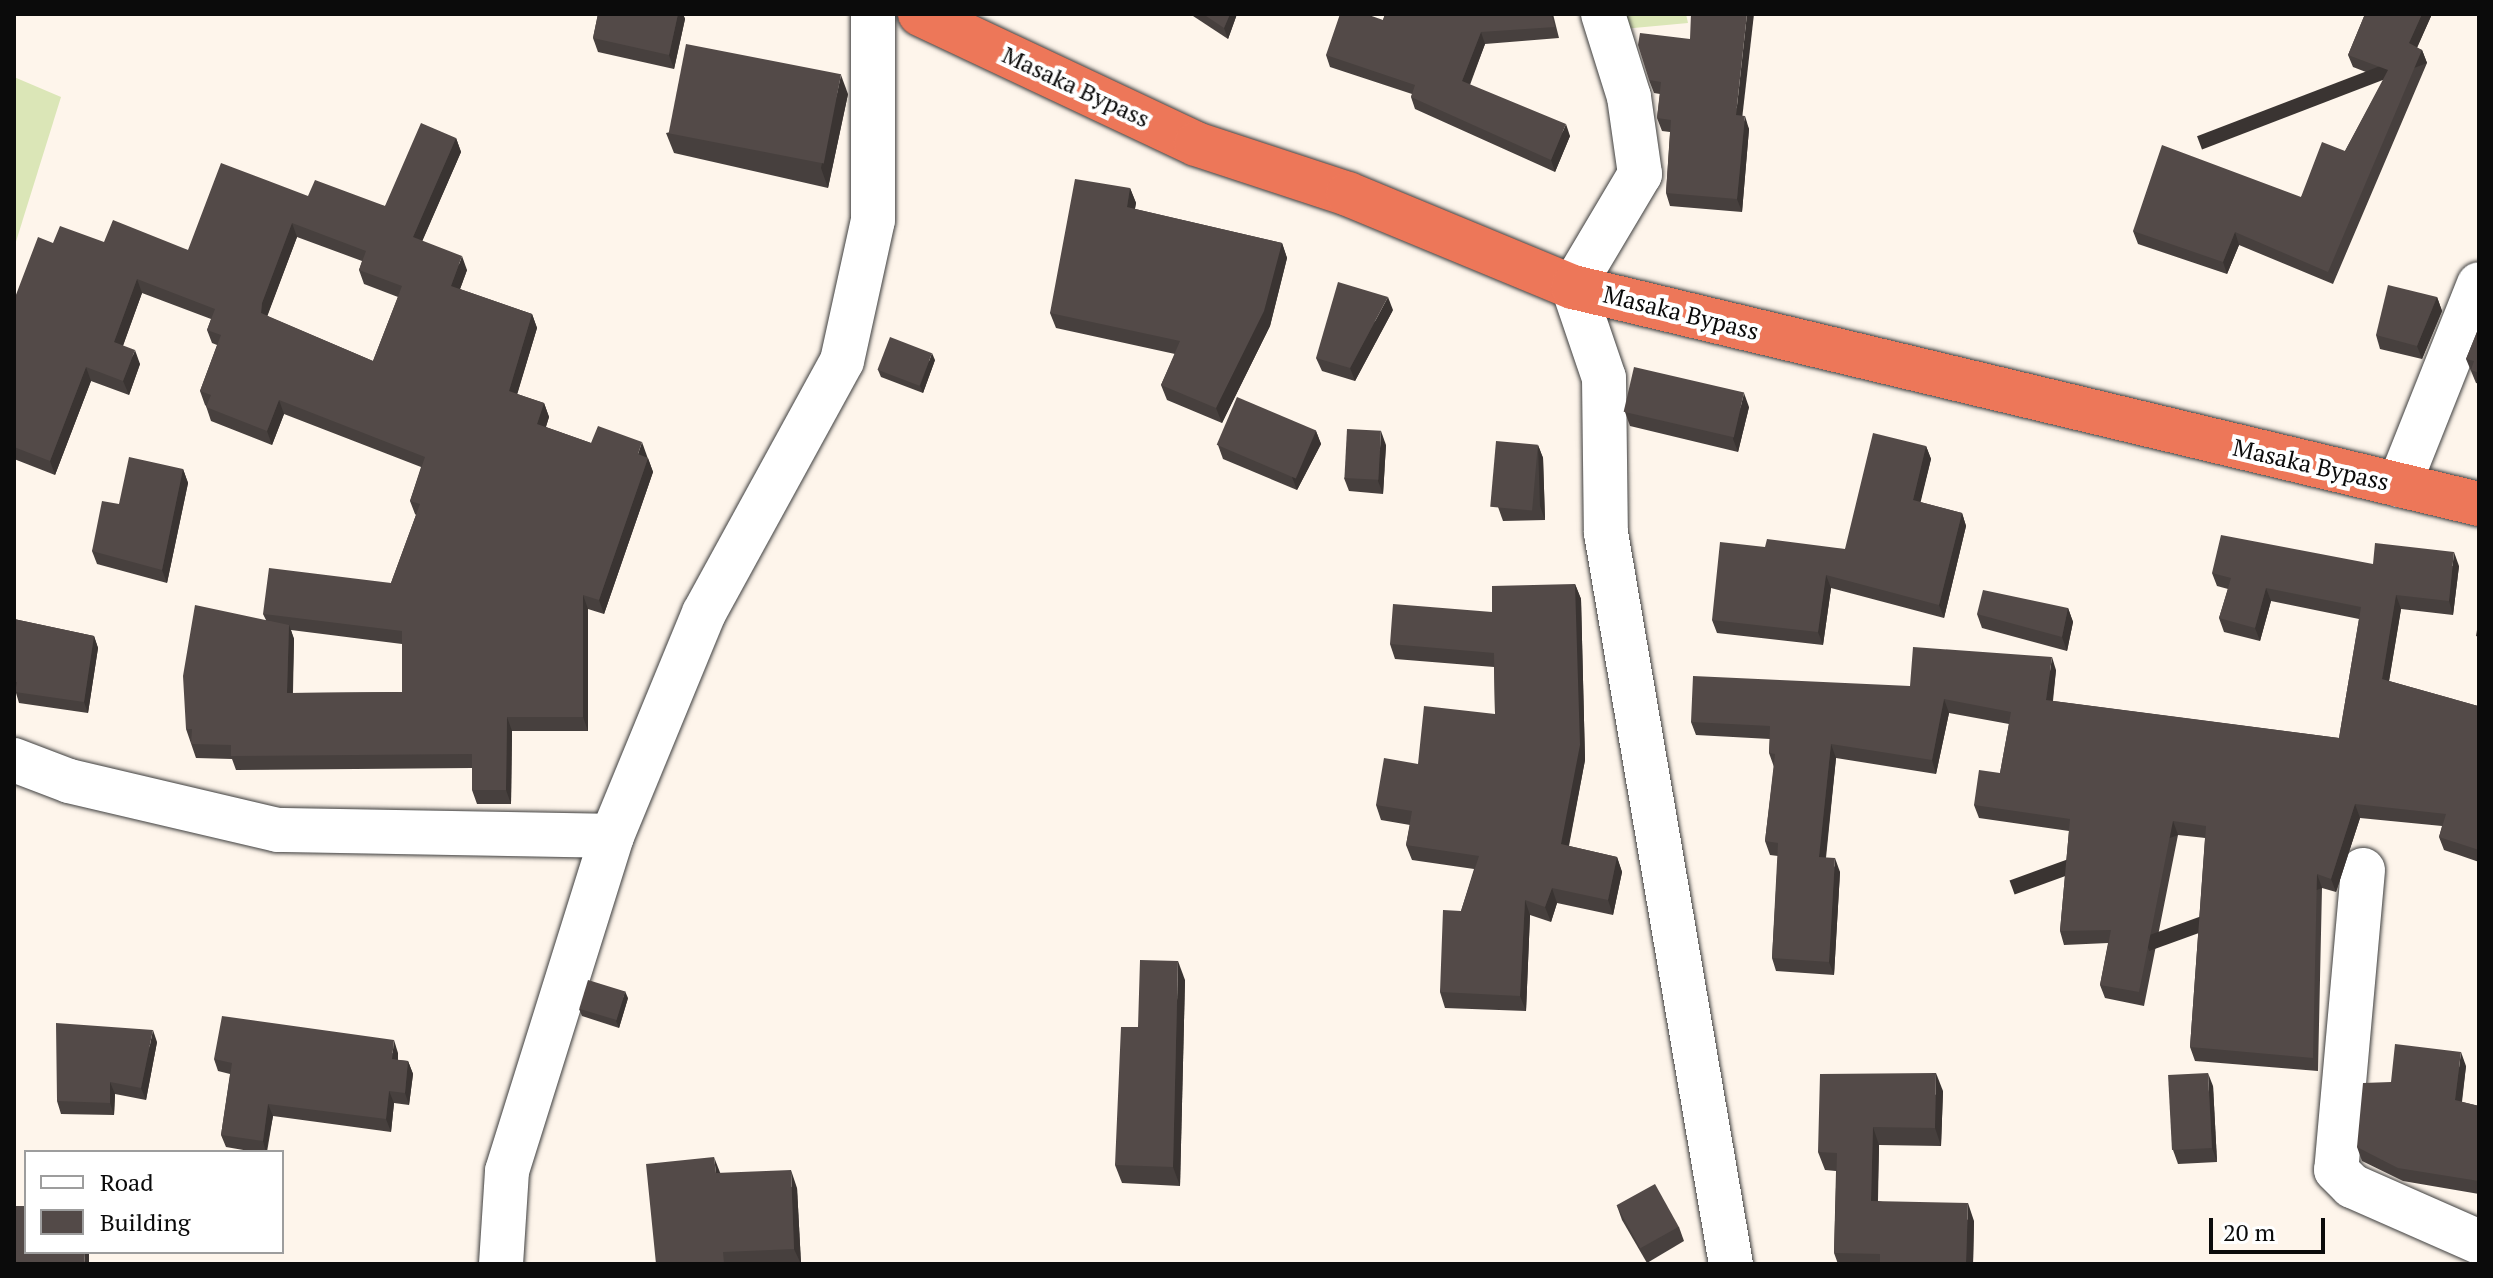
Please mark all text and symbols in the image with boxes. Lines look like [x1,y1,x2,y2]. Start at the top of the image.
street label: Masaka Bypass [998,40,1154,134]
street label: Masaka Bypass [1600,280,1762,346]
street label: Masaka Bypass [2230,433,2392,497]
legend [24,1150,284,1254]
text: Road [100,1166,154,1198]
scale bar [2213,1202,2329,1252]
text: Building [100,1206,190,1238]
text: 20 m [2223,1216,2275,1248]

